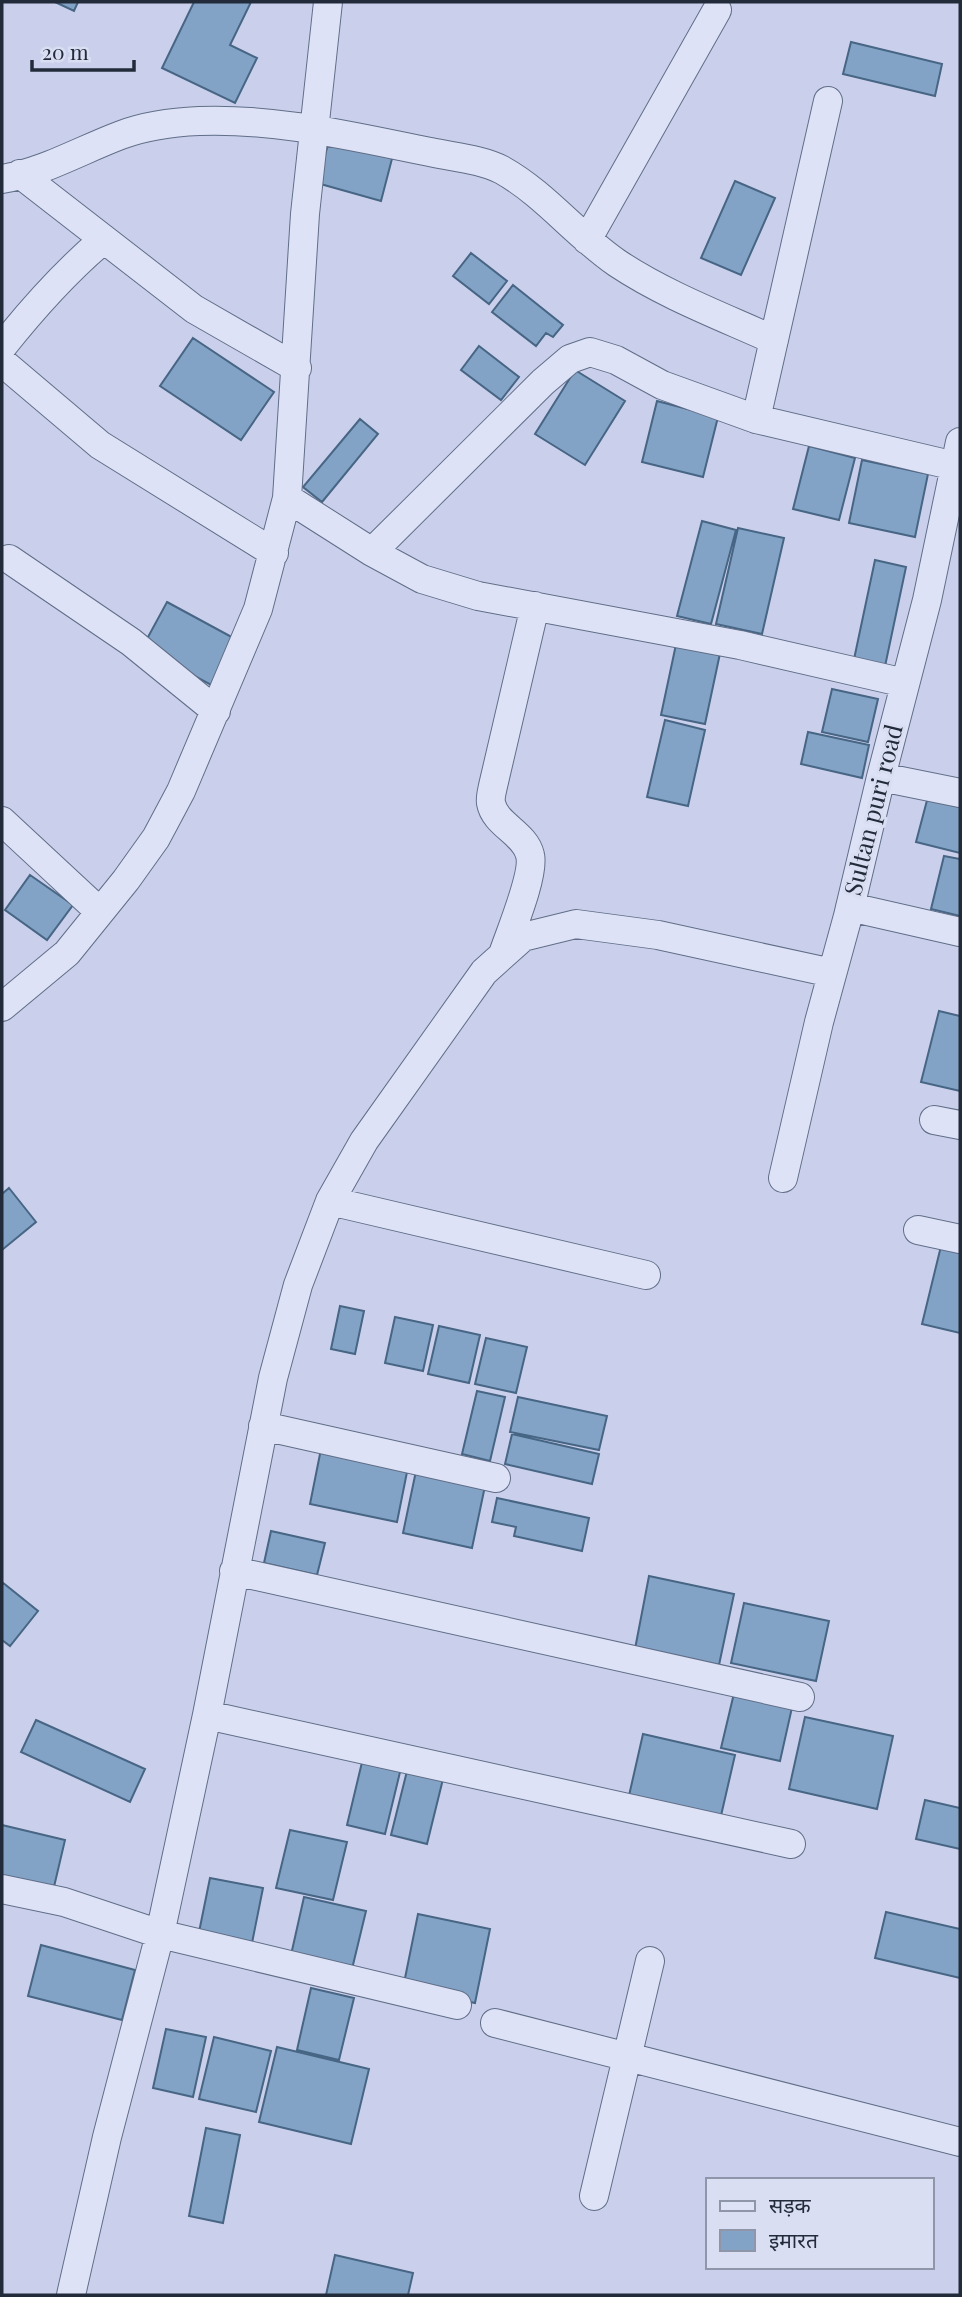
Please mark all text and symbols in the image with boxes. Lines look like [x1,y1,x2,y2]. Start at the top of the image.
scale bar [32,28,133,72]
text: 20 m [42,37,89,65]
street label: Sultan puri road [835,721,909,898]
legend [706,2178,934,2269]
text: सड़क [769,2190,811,2218]
text: इमारत [769,2225,819,2253]

